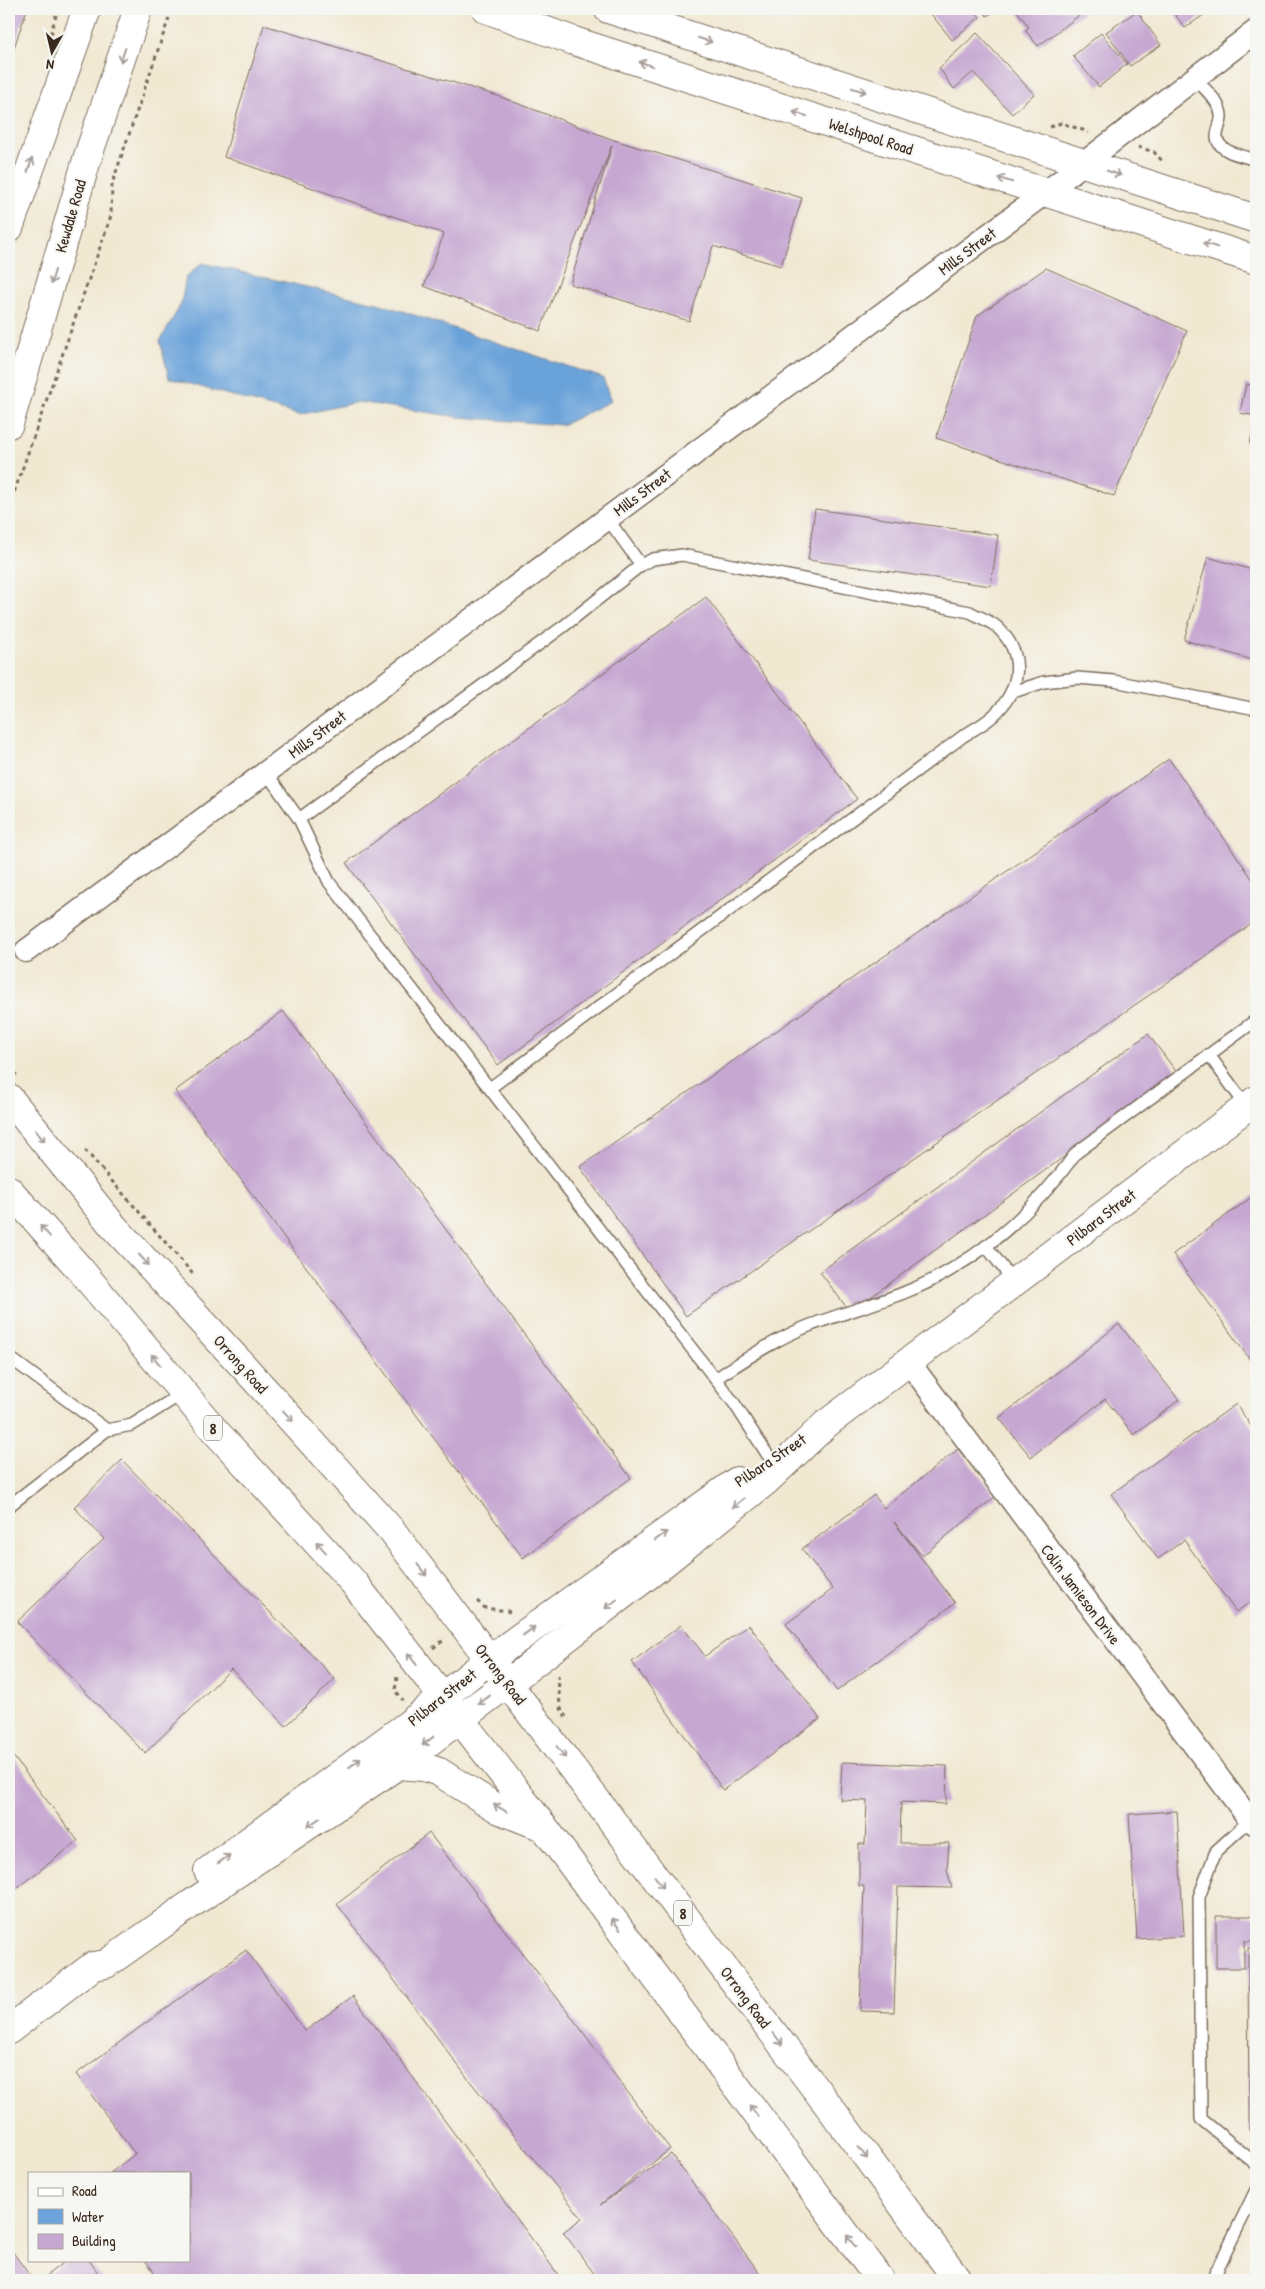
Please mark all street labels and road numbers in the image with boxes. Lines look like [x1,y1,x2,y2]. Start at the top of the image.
street label: Welshpool Road [826,112,916,160]
street label: Kewdale Road [49,177,91,255]
street label: Mills Street [934,222,1001,280]
street label: Mills Street [609,463,676,521]
street label: Mills Street [284,705,351,763]
street label: Pilbara Street [1062,1183,1141,1250]
street label: Orrong Road [209,1330,273,1398]
road number: 8 [204,1416,222,1440]
street label: Pilbara Street [730,1428,810,1492]
street label: Colin Jamieson Drive [1036,1539,1126,1649]
street label: Orrong Road [470,1639,532,1709]
street label: Pilbara Street [403,1663,481,1731]
road number: 8 [674,1900,692,1926]
street label: Orrong Road [716,1962,776,2032]

